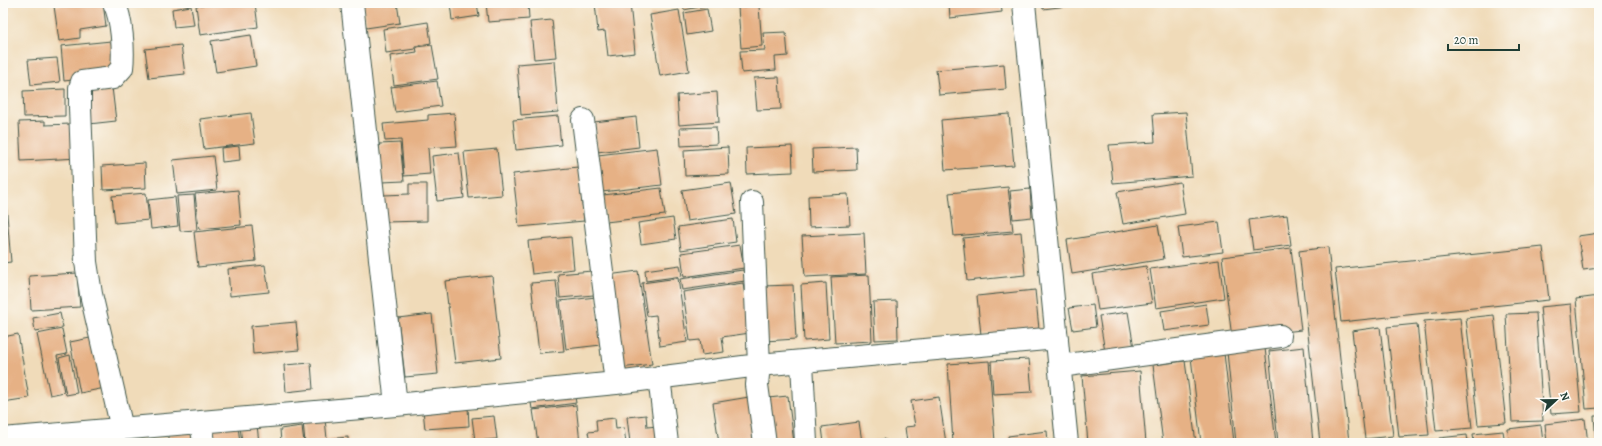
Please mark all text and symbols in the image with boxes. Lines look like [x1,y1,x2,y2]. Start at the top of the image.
scale bar [1448,26,1519,52]
text: 20 m [1454,32,1478,48]
north arrow [1536,380,1576,420]
text: N [1556,390,1573,403]

